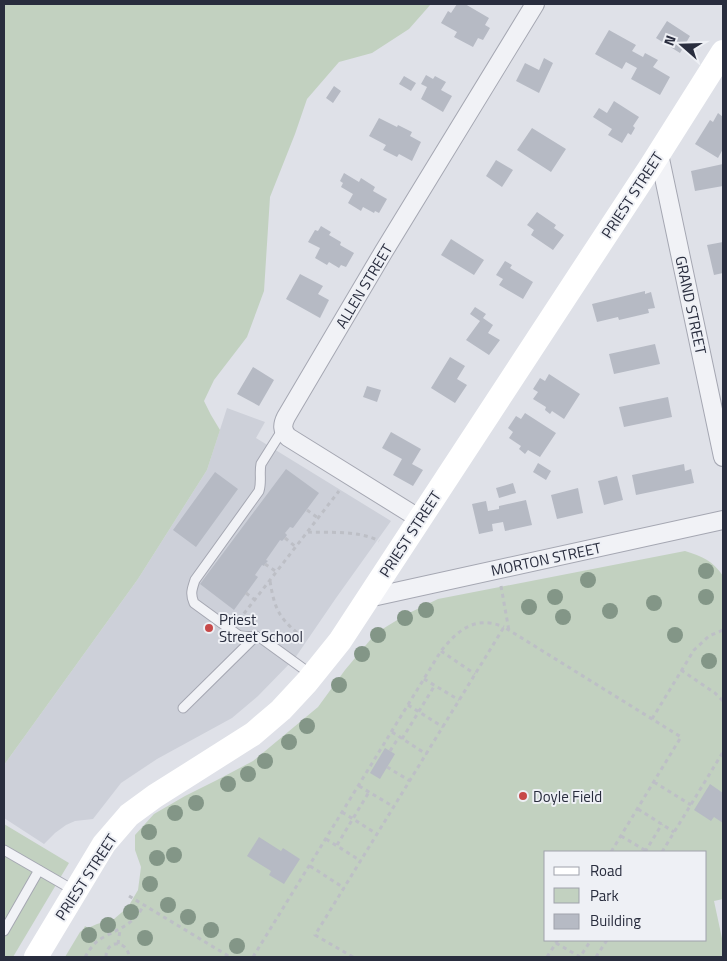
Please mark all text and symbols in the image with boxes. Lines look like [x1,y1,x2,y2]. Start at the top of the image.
north arrow [657,20,707,70]
text: N [658,32,681,49]
street label: PRIEST STREET [595,147,669,243]
street label: ALLEN STREET [330,239,398,333]
street label: GRAND STREET [669,254,713,356]
street label: PRIEST STREET [373,486,447,582]
street label: MORTON STREET [489,536,603,582]
place label: Priest Street School [219,608,303,648]
marker: Priest Street School [203,622,215,634]
place label: Doyle Field [533,785,602,808]
marker: Doyle Field [517,790,529,802]
street label: PRIEST STREET [49,829,123,925]
legend [544,851,707,941]
text: Road [590,859,622,882]
text: Park [590,884,619,907]
text: Building [590,909,641,932]

